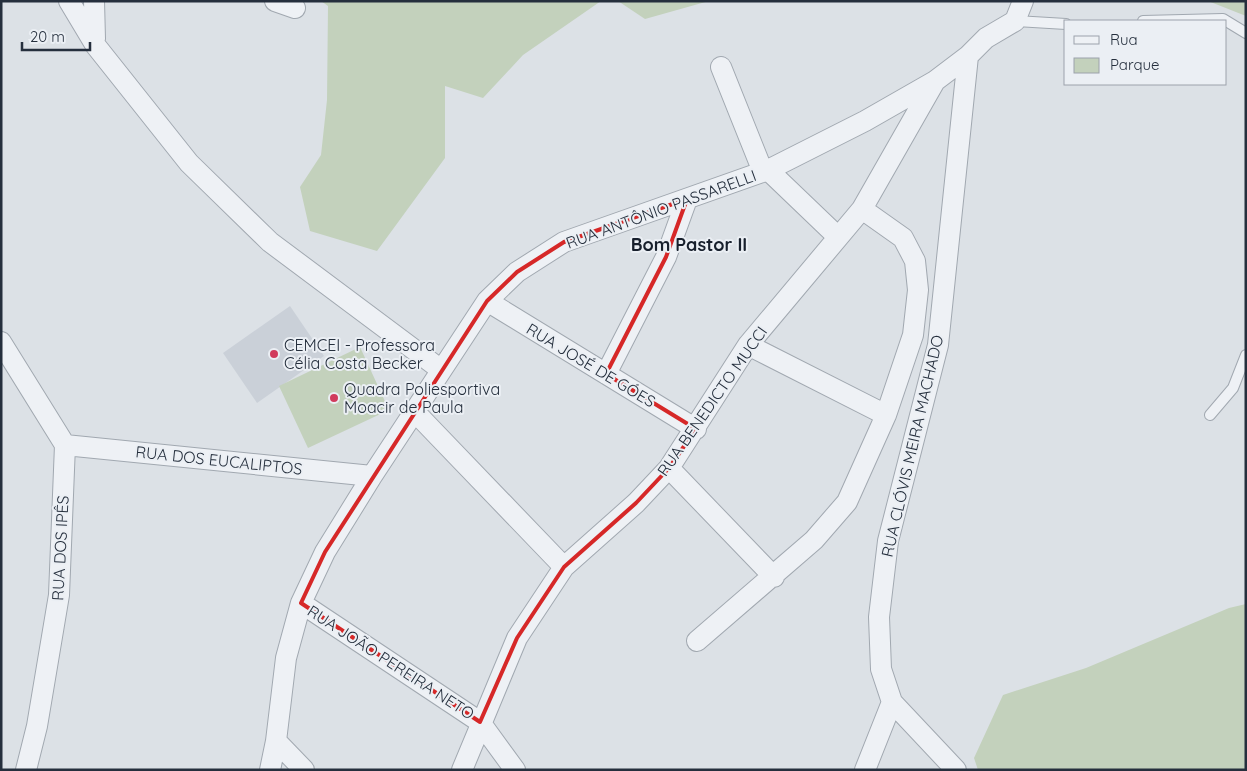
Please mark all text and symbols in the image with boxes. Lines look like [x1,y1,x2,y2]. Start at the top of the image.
scale bar [22,20,90,52]
legend [1064,20,1227,85]
text: 20 m [30,27,65,46]
text: Rua [1110,30,1138,49]
text: Parque [1110,55,1160,74]
street label: RUA ANTÔNIO PASSARELLI [563,165,759,253]
district label: Bom Pastor II [631,233,747,256]
street label: RUA JOSÉ DE GÓES [523,319,659,411]
street label: RUA BENEDICTO MUCCI [653,322,771,480]
street label: RUA CLÓVIS MEIRA MACHADO [877,333,947,559]
place label: CEMCEI - Professora Célia Costa Becker [284,335,435,373]
marker: CEMCEI - Professora Célia Costa Becker [268,348,280,360]
place label: Quadra Poliesportiva Moacir de Paula [344,379,500,417]
marker: Quadra Poliesportiva Moacir de Paula [328,392,340,404]
street label: RUA DOS EUCALIPTOS [135,441,303,479]
street label: RUA DOS IPÊS [47,495,73,601]
street label: RUA JOÃO PEREIRA NETO [304,600,478,724]

